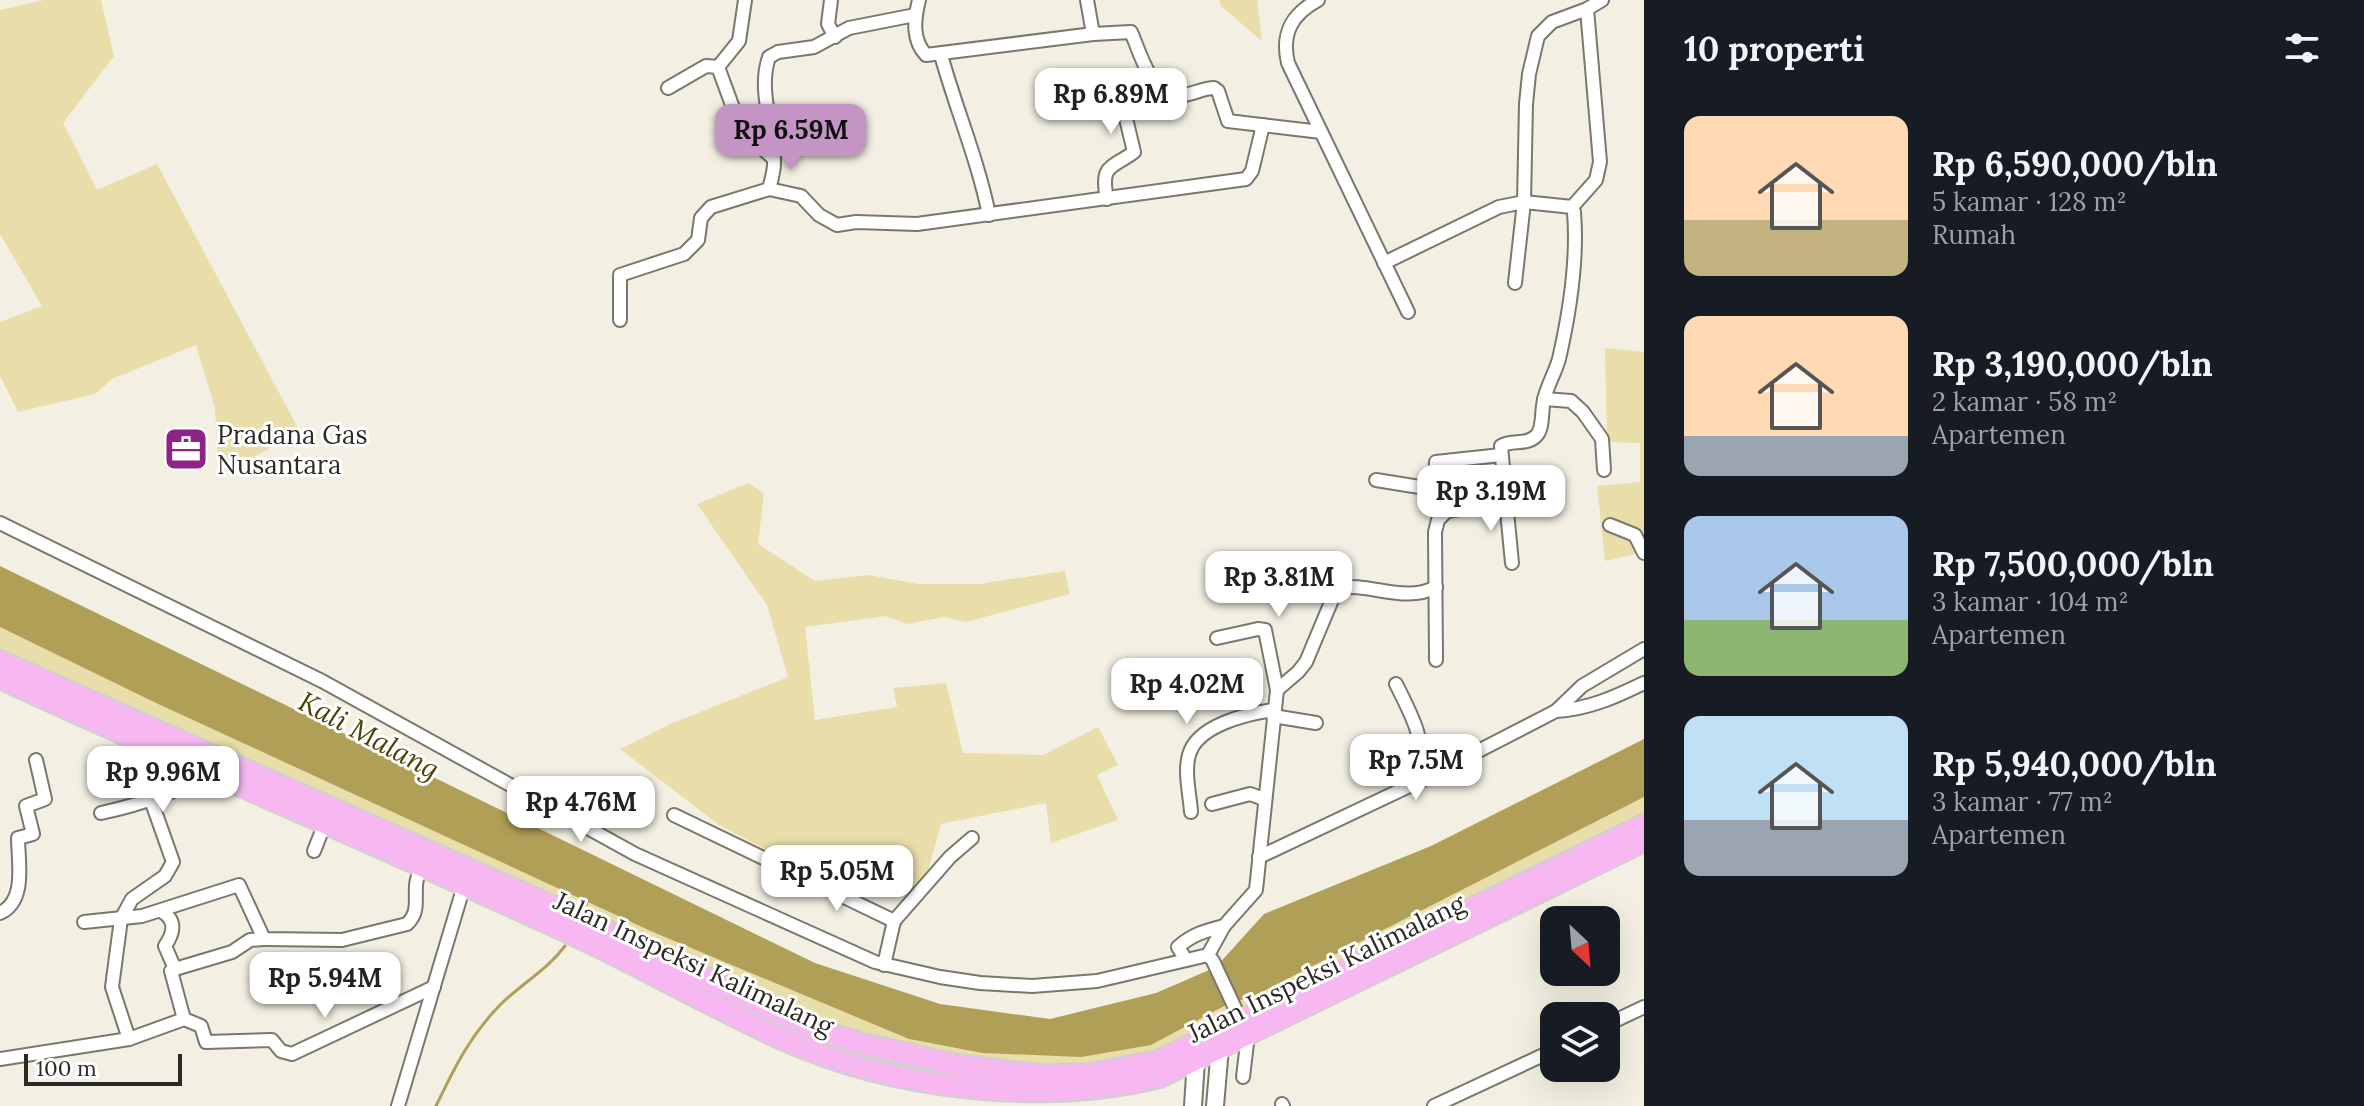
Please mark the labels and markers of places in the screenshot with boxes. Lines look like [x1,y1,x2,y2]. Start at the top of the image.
pin: Rp 6.89M [1028,68,1194,136]
pin: Rp 6.59M [708,104,874,172]
place label: Pradana Gas Nusantara [217,418,368,481]
office icon: Pradana Gas Nusantara [162,425,210,473]
pin: Rp 3.19M [1408,465,1574,533]
pin: Rp 3.81M [1196,551,1362,619]
pin: Rp 4.02M [1104,658,1270,726]
pin: Rp 7.5M [1342,734,1490,802]
pin: Rp 9.96M [80,746,246,814]
pin: Rp 4.76M [498,776,664,844]
pin: Rp 5.05M [754,845,920,913]
pin: Rp 5.94M [242,952,408,1020]

